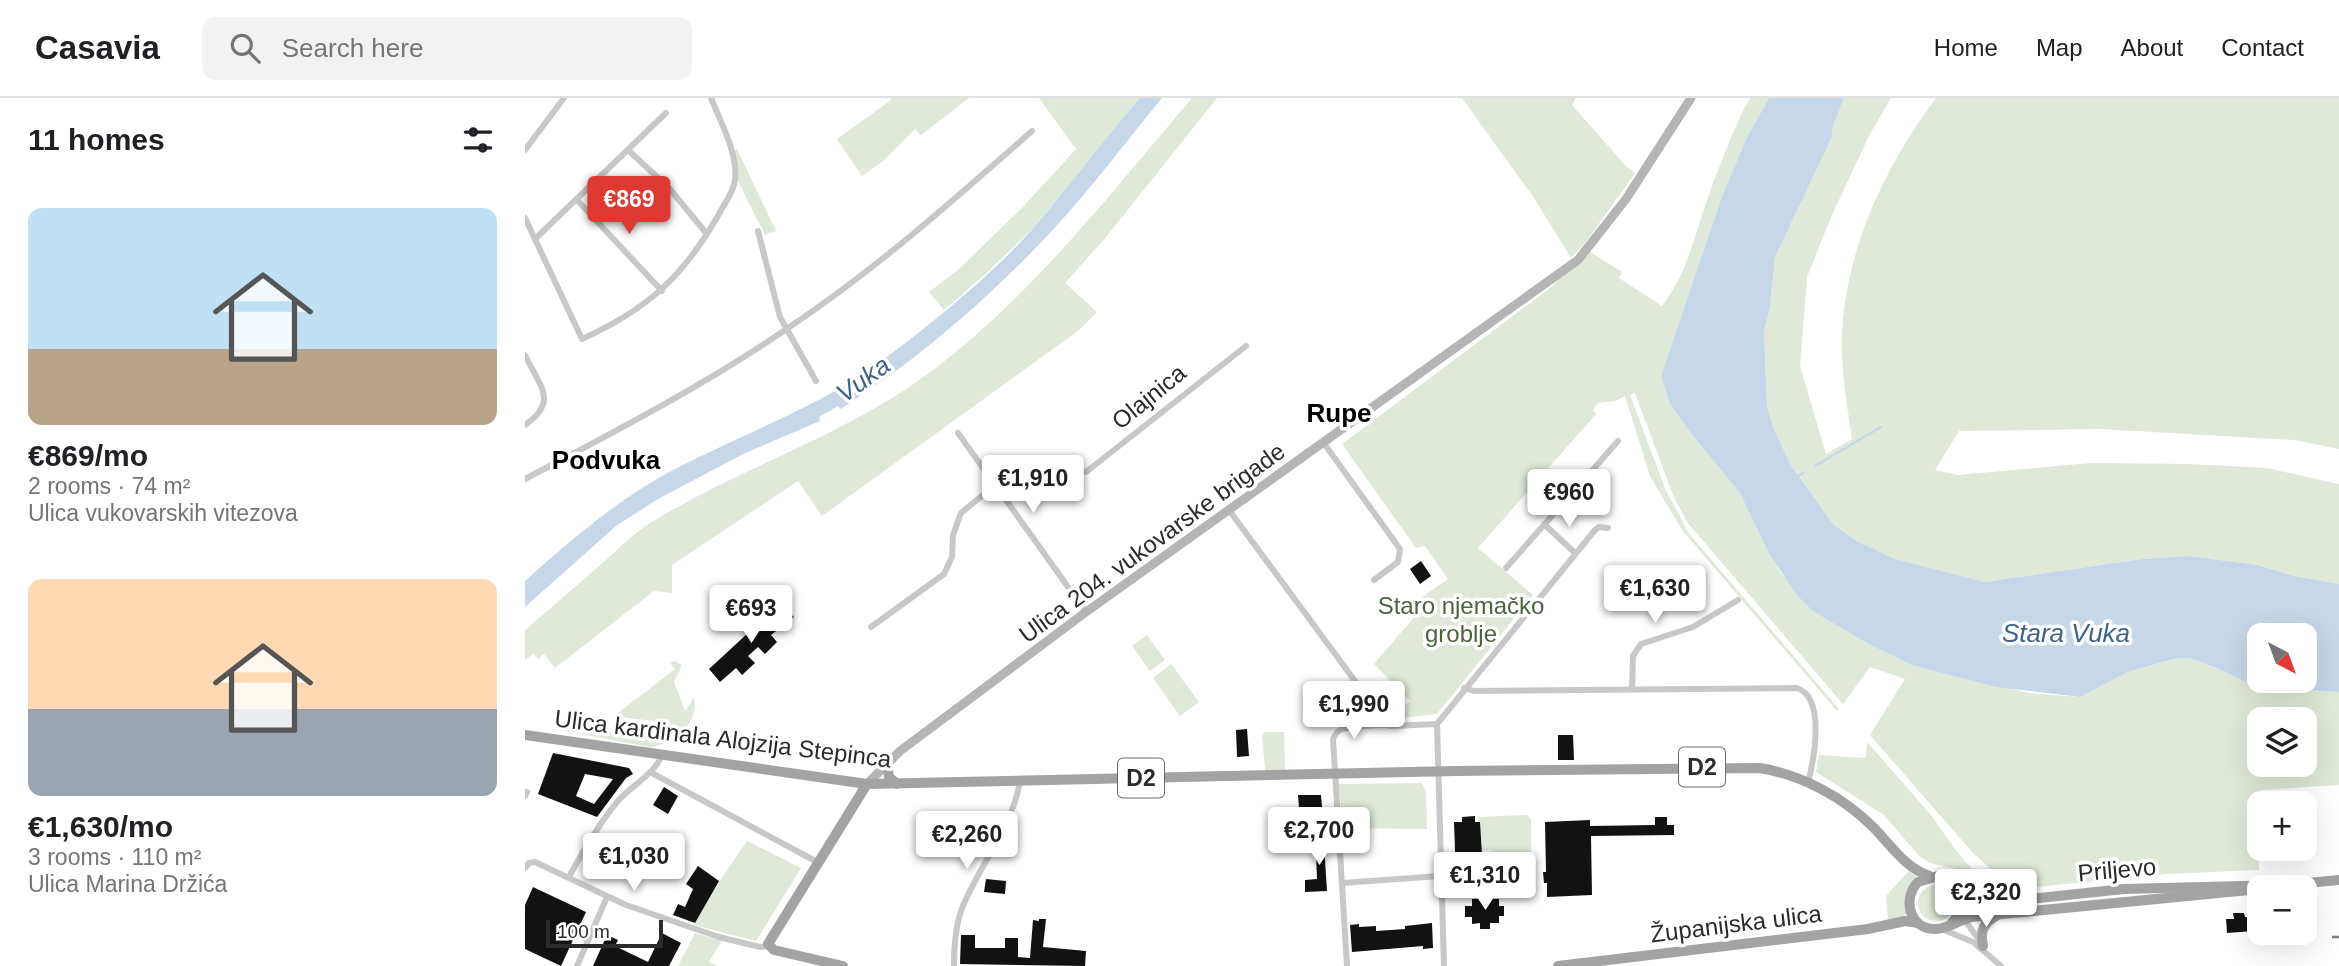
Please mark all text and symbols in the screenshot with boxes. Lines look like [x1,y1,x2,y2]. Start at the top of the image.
search box [202,17,692,80]
text: Casavia [35,29,160,66]
icon: search [226,29,264,67]
text: Search here [282,33,423,63]
text: Home [1934,34,1998,61]
text: Map [2036,34,2083,61]
text: About [2121,34,2183,61]
text: Contact [2221,34,2304,61]
icon: filters [459,121,497,159]
text: 11 homes [28,123,165,156]
pin: €869 [588,176,670,236]
text: €869 [603,186,655,212]
icon: home [200,254,326,380]
water label: Vuka [830,350,896,408]
street label: Olajnica [1106,358,1191,434]
district label: Rupe [1307,398,1372,428]
street label: Ulica 204. vukovarske brigade [1014,437,1290,648]
text: €869/mo [28,439,148,472]
district label: Podvuka [552,445,661,475]
pin: €1,910 [976,456,1090,515]
text: €1,910 [998,465,1068,491]
pin: €960 [1528,470,1610,529]
text: 2 rooms · 74 m² [28,473,190,499]
text: €960 [1543,479,1595,505]
text: Ulica vukovarskih vitezova [28,500,298,526]
pin: €1,630 [1598,566,1712,625]
text: €1,630 [1620,575,1690,601]
pin: €693 [710,586,792,645]
park label: Staro njemačko groblje [1378,592,1544,647]
text: €693 [725,595,777,621]
water label: Stara Vuka [2002,618,2130,648]
north arrow [2247,623,2317,693]
map controls [2247,623,2317,945]
icon: home [200,625,326,751]
pin: €1,990 [1297,682,1411,741]
text: €1,990 [1319,691,1389,717]
street label: Ulica kardinala Alojzija Stepinca [553,704,894,773]
button: layers [2247,707,2317,777]
road number: D2 [1679,748,1725,786]
road number: D2 [1118,758,1164,798]
button: + [2247,791,2317,861]
pin: €2,700 [1262,808,1376,867]
text: €1,630/mo [28,810,173,843]
pin: €2,260 [910,812,1024,871]
text: €2,700 [1284,817,1354,843]
text: €2,260 [932,821,1002,847]
pin: €1,030 [577,834,691,893]
text: €1,030 [599,843,669,869]
text: 3 rooms · 110 m² [28,844,201,870]
pin: €1,310 [1428,852,1542,912]
street label: Priljevo [2077,853,2157,886]
text: €1,310 [1450,862,1520,888]
pin: €2,320 [1929,870,2043,929]
text: Ulica Marina Držića [28,871,227,897]
button: − [2247,875,2317,945]
text: €2,320 [1951,879,2021,905]
street label: Županijska ulica [1649,900,1824,947]
scale bar [546,917,663,949]
text: 100 m [557,921,610,942]

